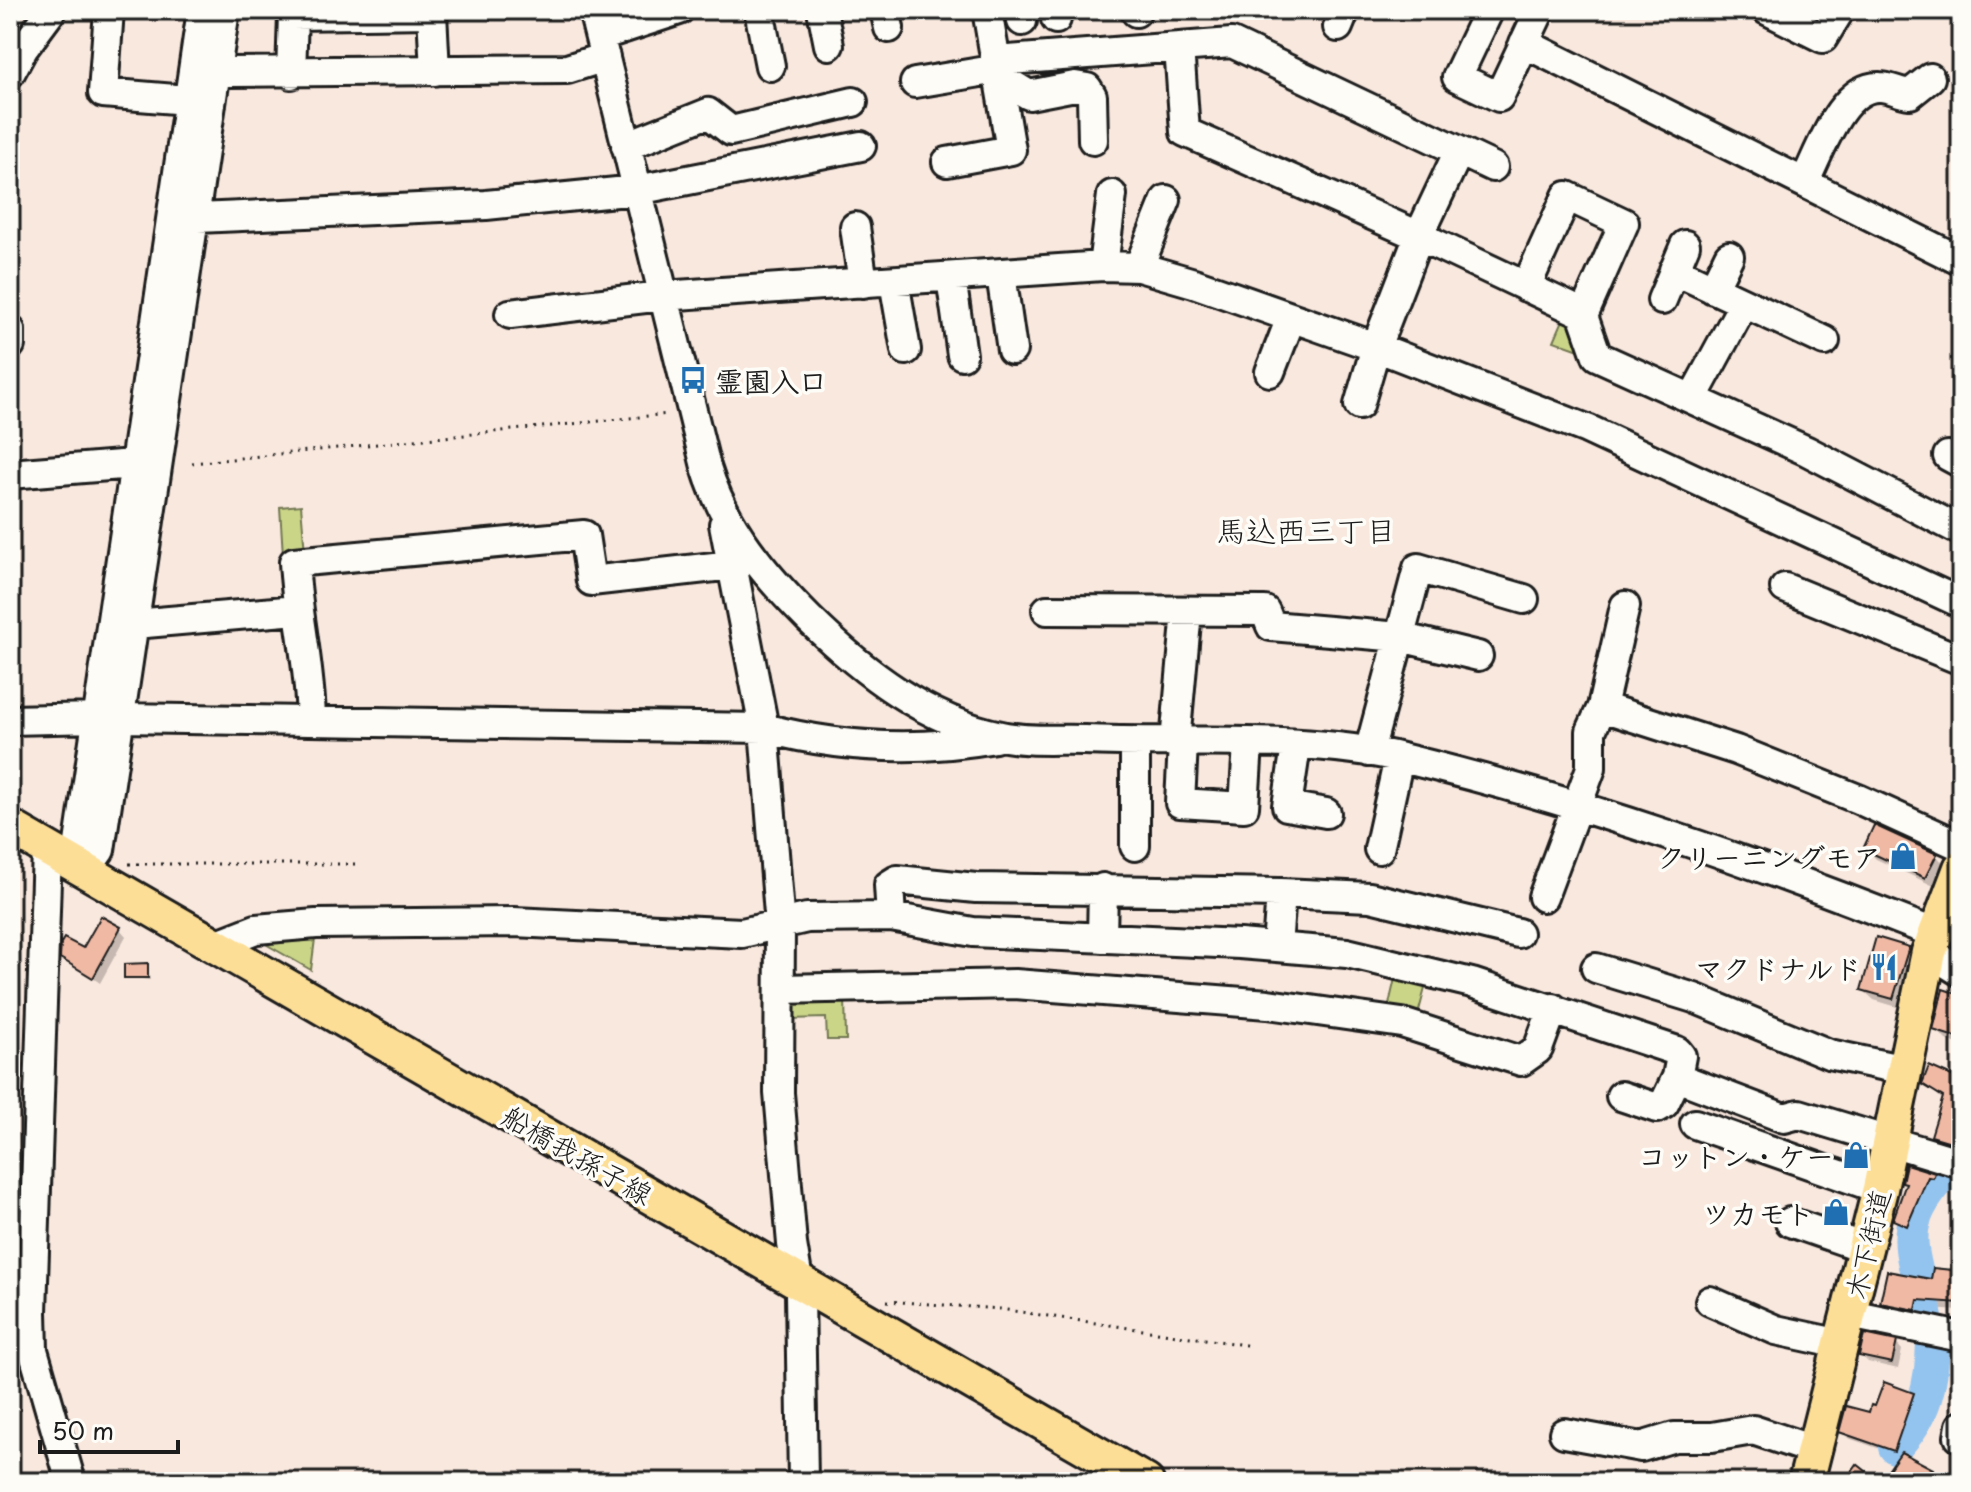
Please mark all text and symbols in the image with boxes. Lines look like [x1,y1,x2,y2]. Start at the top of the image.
place label: 霊園入口 [715,359,827,402]
bus stop icon: 霊園入口 [678,365,708,395]
district label: 馬込西三丁目 [1216,507,1396,552]
place label: クリーニングモア [1657,835,1881,878]
shop icon: クリーニングモア [1888,841,1918,871]
place label: マクドナルド [1695,946,1862,989]
restaurant icon: マクドナルド [1869,952,1899,982]
street label: 船橋我孫子線 [494,1093,662,1215]
place label: コットン・ケー [1638,1134,1834,1177]
shop icon: コットン・ケー [1841,1140,1871,1170]
street label: 木下街道 [1833,1185,1901,1303]
place label: ツカモト [1702,1191,1814,1234]
shop icon: ツカモト [1821,1197,1851,1227]
scale bar [40,1404,178,1454]
text: 50 m [52,1412,114,1448]

